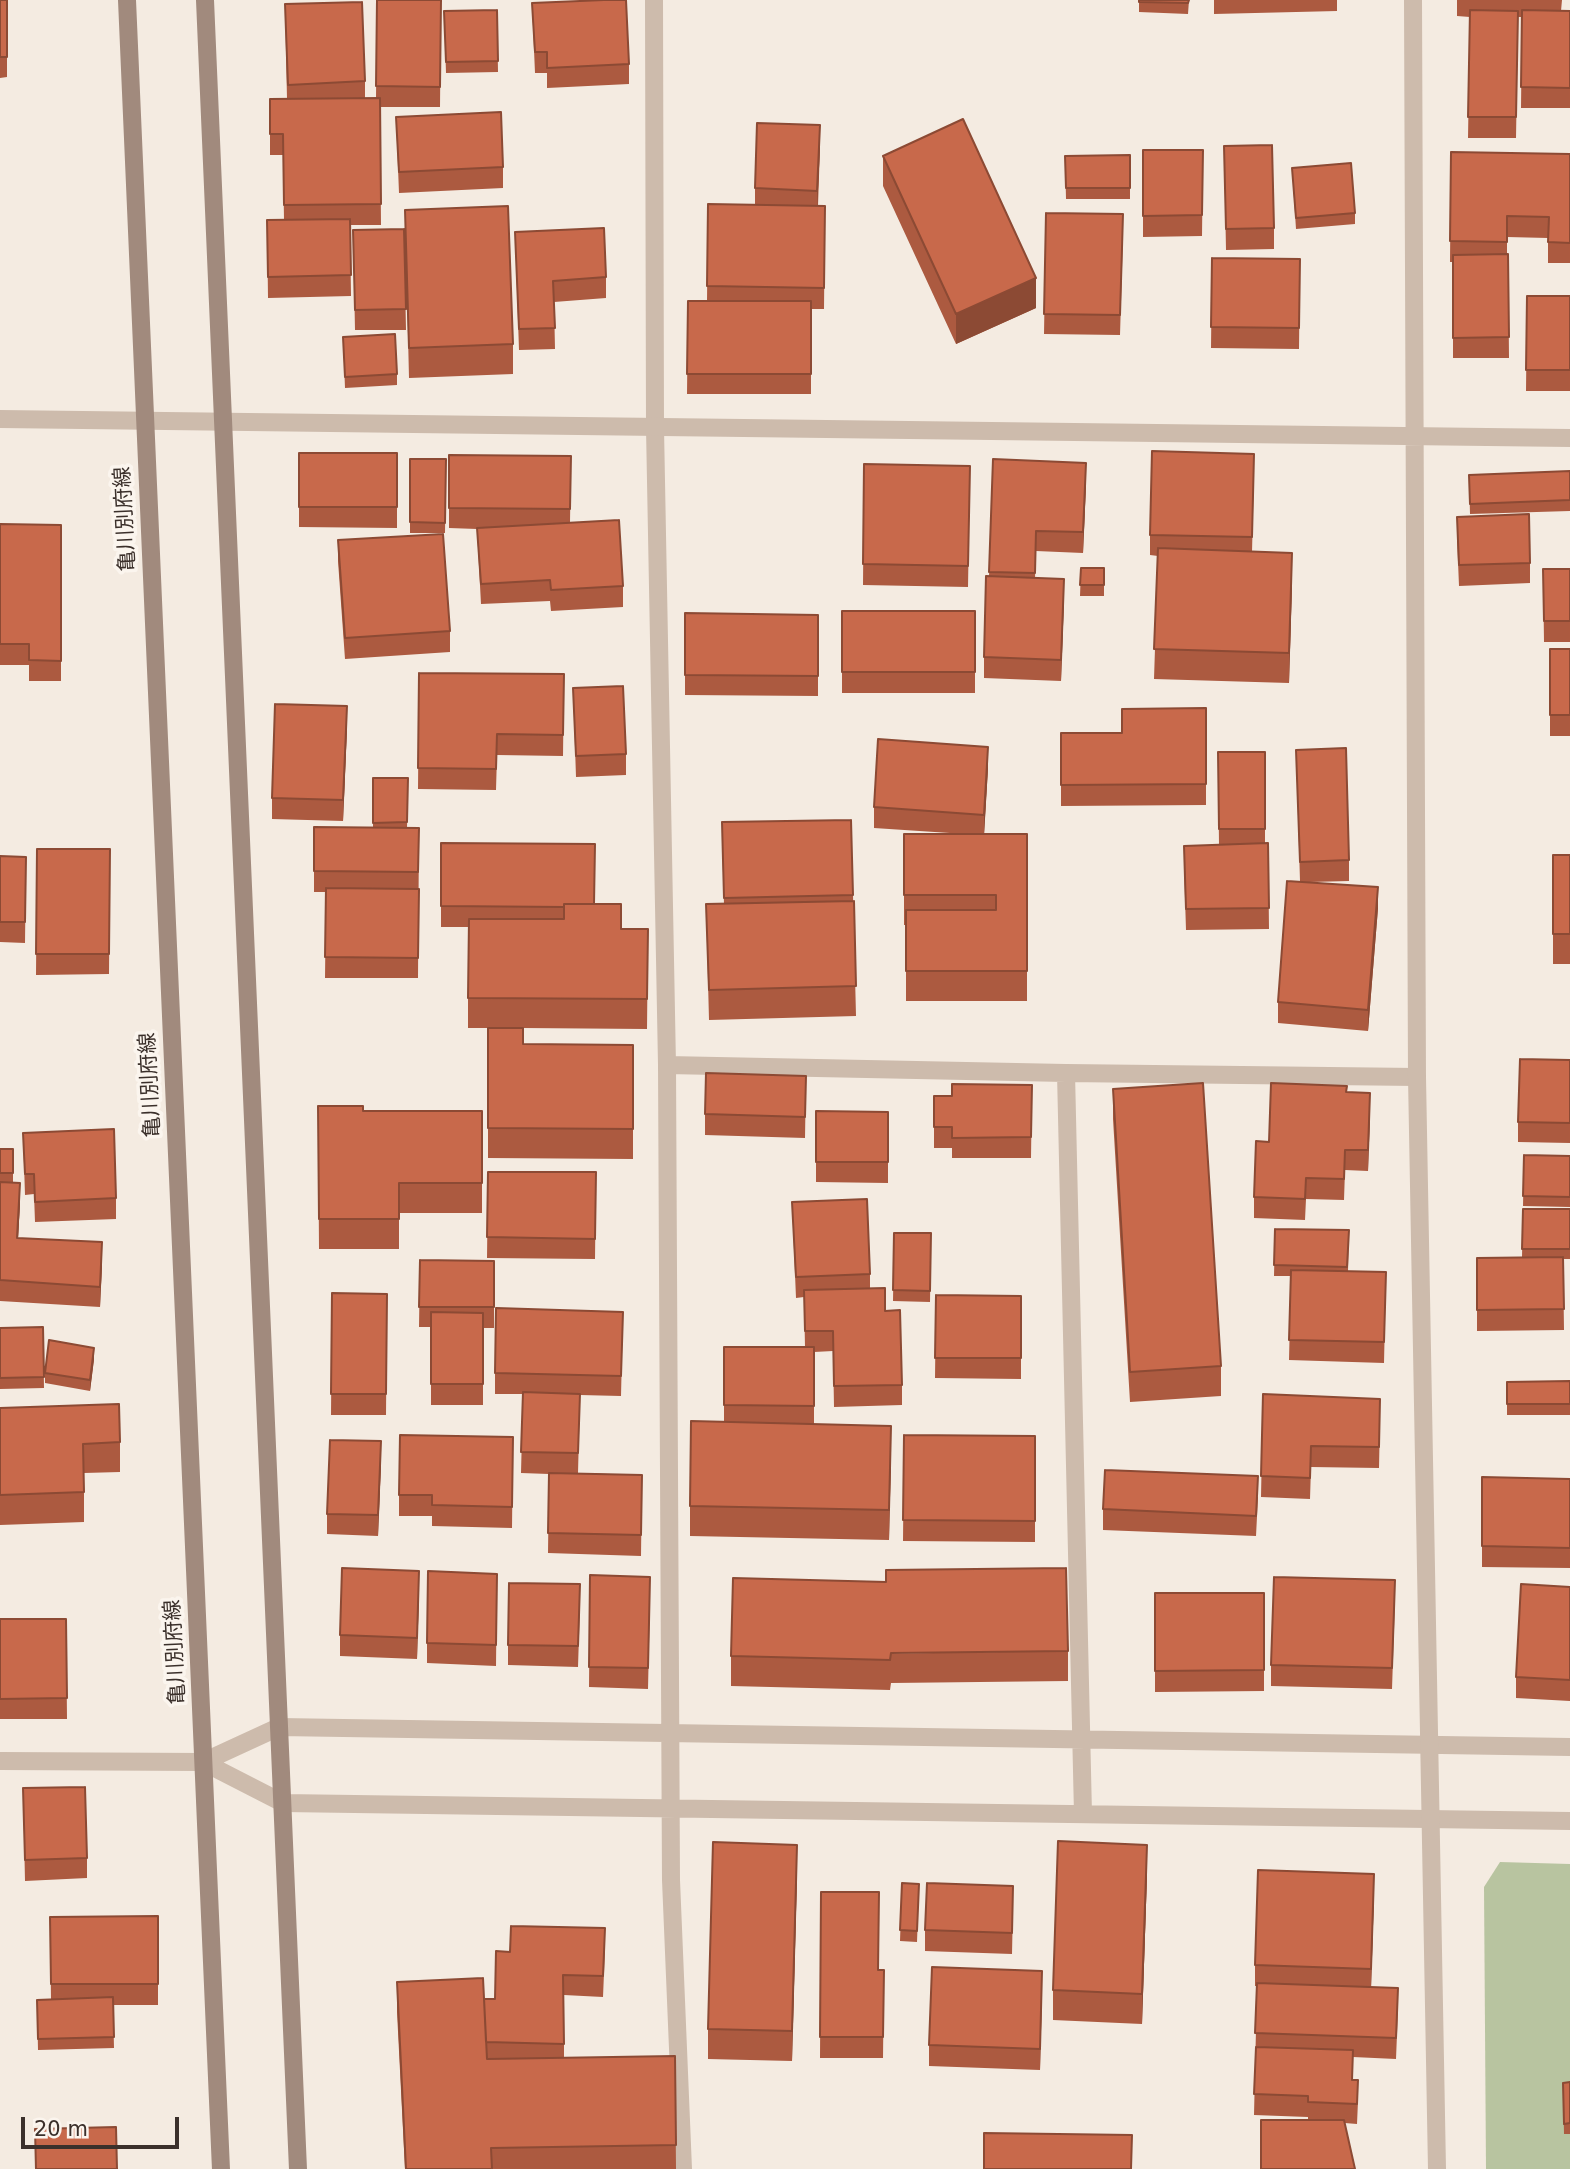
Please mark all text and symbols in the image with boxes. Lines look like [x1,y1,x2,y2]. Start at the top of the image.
street label: 亀川別府線 [111,466,141,572]
street label: 亀川別府線 [136,1032,166,1138]
street label: 亀川別府線 [161,1599,191,1705]
scale bar [24,2102,182,2146]
text: 20 m [34,2117,88,2141]

